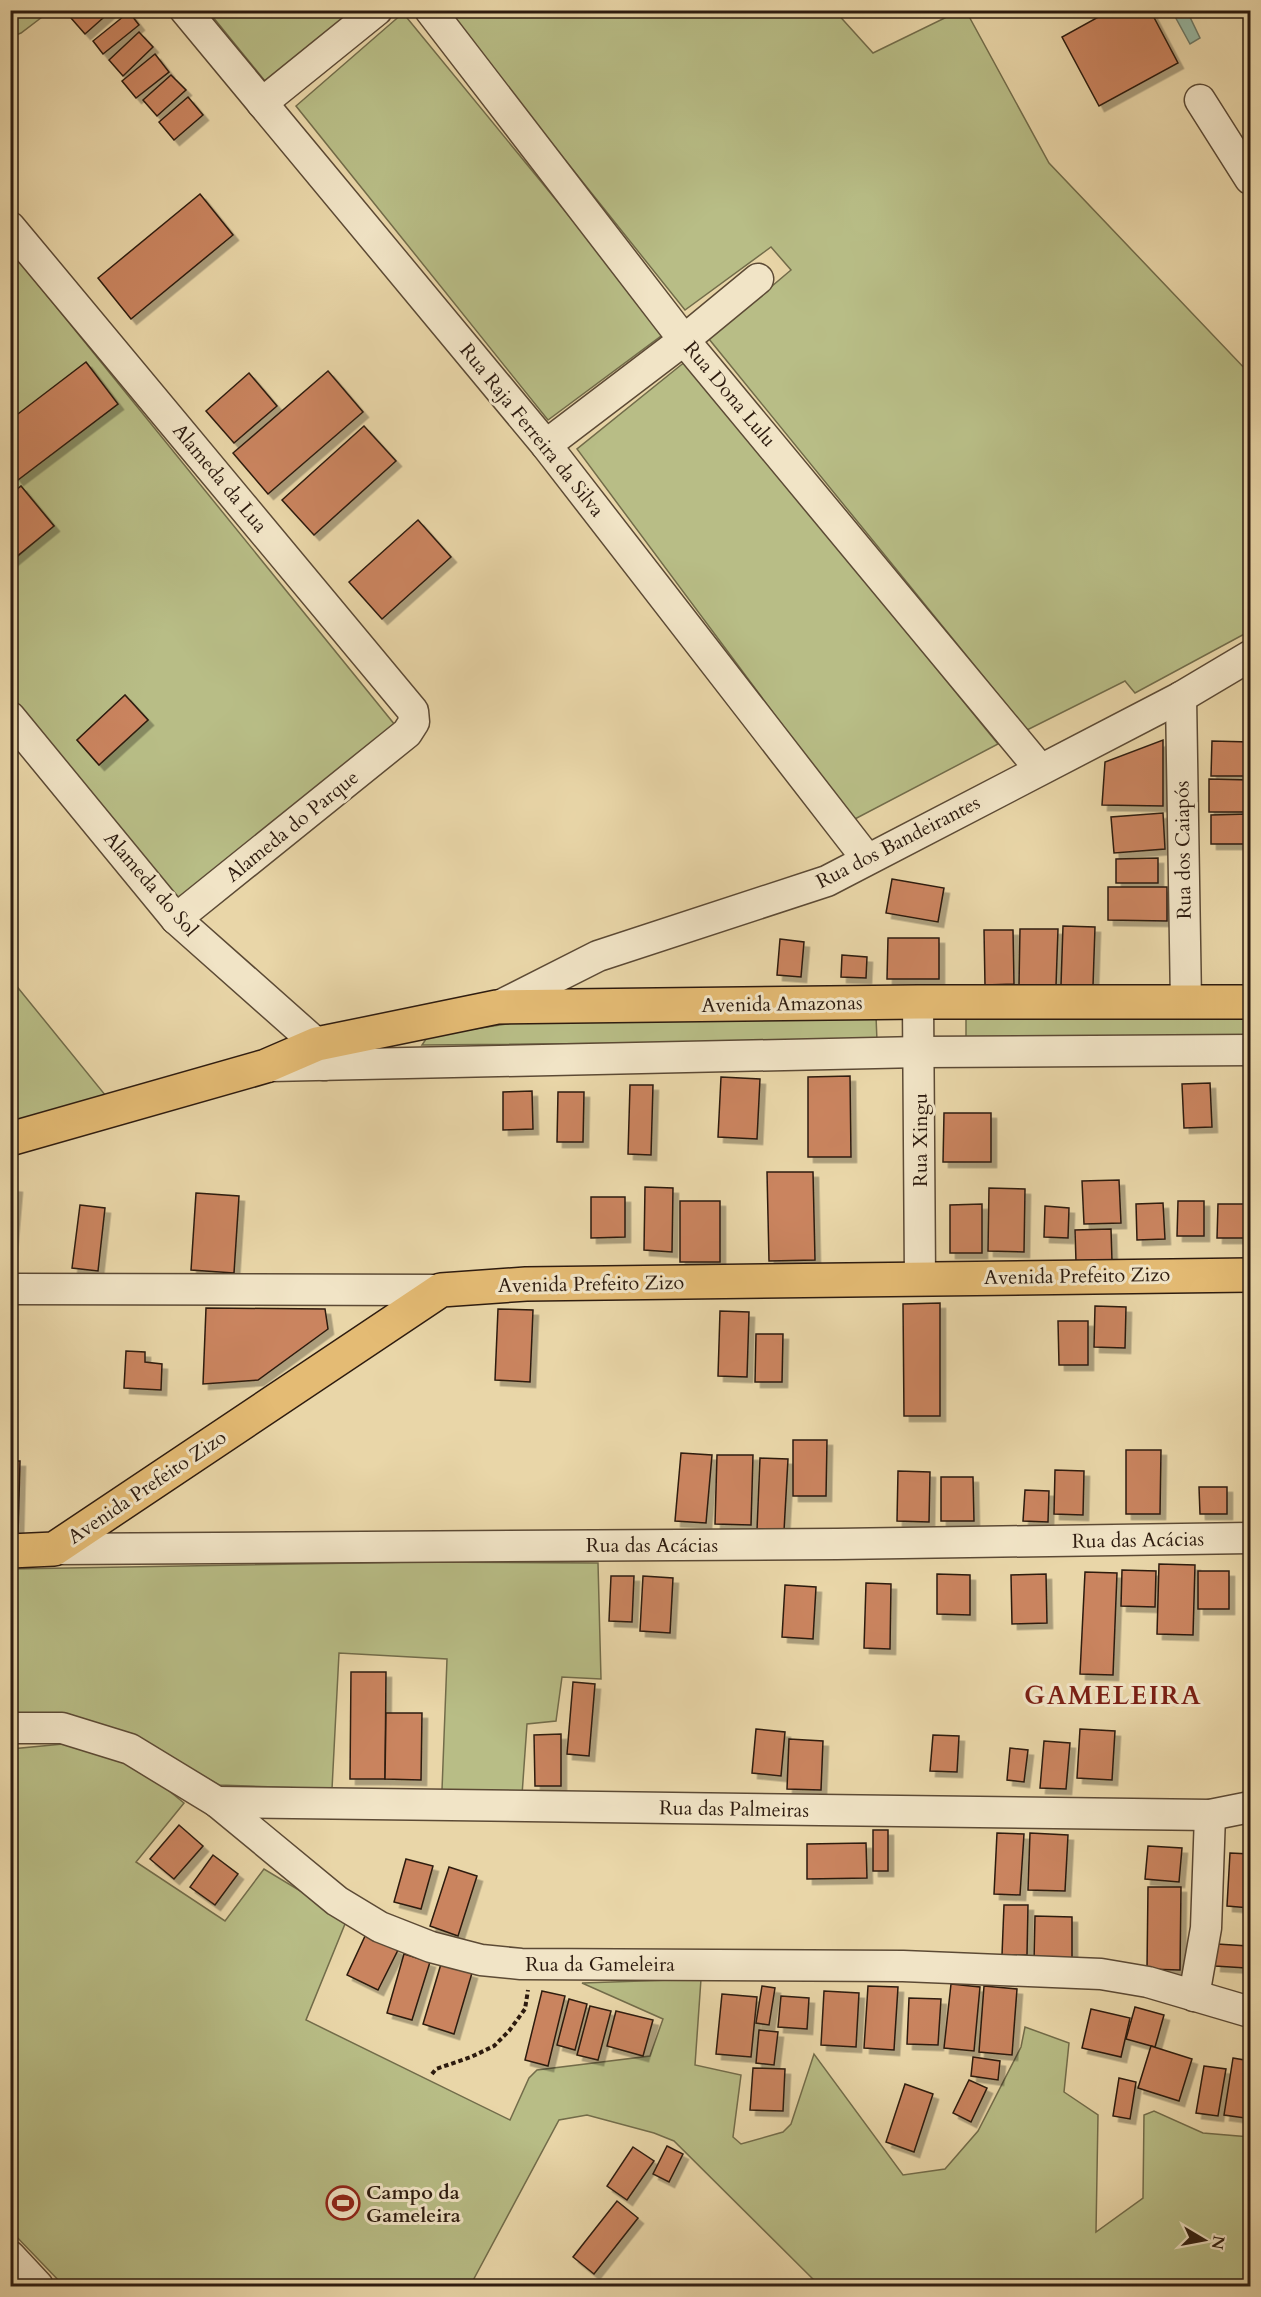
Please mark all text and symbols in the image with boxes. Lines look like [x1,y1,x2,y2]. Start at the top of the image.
street label: Rua Dona Lulu [678,335,782,453]
street label: Rua Raja Ferreira da Silva [453,337,611,523]
street label: Alameda da Lua [166,418,274,539]
street label: Alameda do Parque [220,764,364,888]
street label: Rua dos Caiapós [1168,780,1198,920]
street label: Rua dos Bandeirantes [811,789,985,895]
street label: Alameda do Sol [98,826,204,942]
street label: Avenida Amazonas [701,989,863,1019]
street label: Rua Xingu [907,1093,934,1187]
street label: Avenida Prefeito Zizo [984,1261,1171,1291]
street label: Avenida Prefeito Zizo [498,1269,685,1299]
street label: Avenida Prefeito Zizo [62,1424,232,1550]
street label: Rua das Acácias [1072,1525,1204,1555]
street label: Rua das Acácias [586,1532,718,1559]
district label: GAMELEIRA [1024,1678,1202,1713]
street label: Rua das Palmeiras [659,1794,809,1824]
street label: Rua da Gameleira [525,1951,675,1978]
place label: Campo da Gameleira [366,2179,461,2229]
sports icon: Campo da Gameleira [325,2185,361,2221]
north arrow [1174,2210,1234,2270]
text: N [1206,2234,1230,2251]

